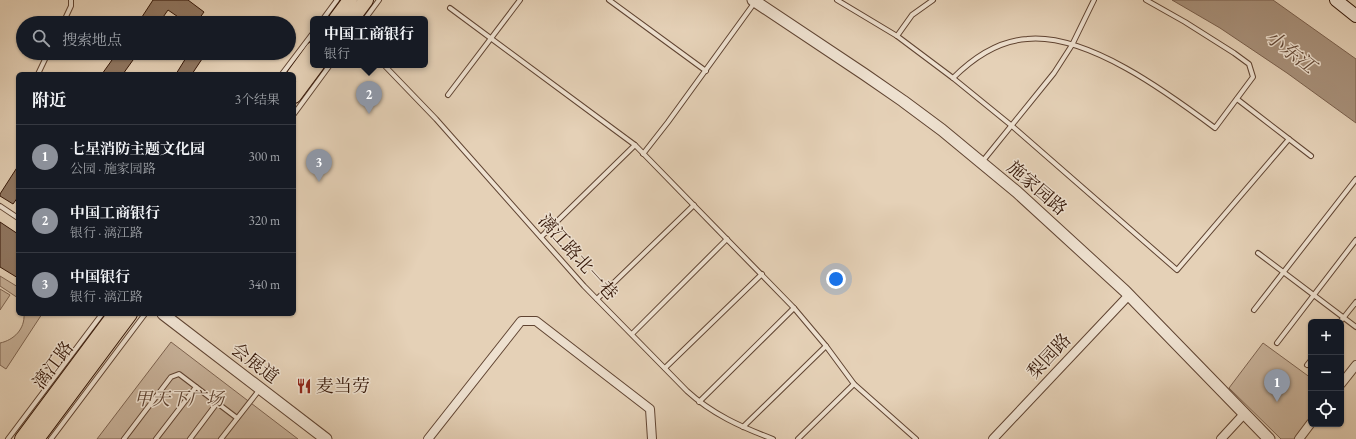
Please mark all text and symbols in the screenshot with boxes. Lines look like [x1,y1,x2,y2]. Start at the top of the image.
search box [16,16,296,60]
popup [310,16,428,68]
text: 中国工商银行 [324,24,414,43]
water label: 小东江 [1261,24,1323,81]
icon: search [30,27,52,49]
text: 搜索地点 [62,30,122,49]
text: 银行 [324,45,350,62]
pin: 2 [356,81,382,114]
text: 附近 [32,89,66,111]
text: 3个结果 [235,91,280,108]
text: 七星消防主题文化园 [70,139,205,158]
text: 1 [42,148,48,165]
text: 300 m [249,148,280,165]
pin: 3 [306,149,332,182]
street label: 施家园路 [1003,155,1072,220]
text: 公园 · 施家园路 [70,160,156,177]
text: 中国工商银行 [70,203,160,222]
street label: 漓江路北一巷 [534,209,623,304]
text: 2 [42,212,48,229]
text: 320 m [249,212,280,229]
text: 银行 · 漓江路 [70,224,143,241]
text: 中国银行 [70,267,130,286]
your location [826,269,846,289]
text: 3 [42,276,48,293]
text: 340 m [249,276,280,293]
text: 银行 · 漓江路 [70,288,143,305]
map controls [1308,319,1344,427]
button: + [1308,319,1344,355]
street label: 梨园路 [1022,328,1075,383]
street label: 漓江路 [27,336,78,393]
street label: 会展道 [227,337,284,388]
button: − [1308,355,1344,391]
pin: 1 [1264,369,1290,402]
place label: 麦当劳 [316,374,370,397]
restaurant icon: 麦当劳 [295,377,313,395]
park label: 甲天下广场 [134,387,226,410]
button: locate [1308,391,1344,427]

